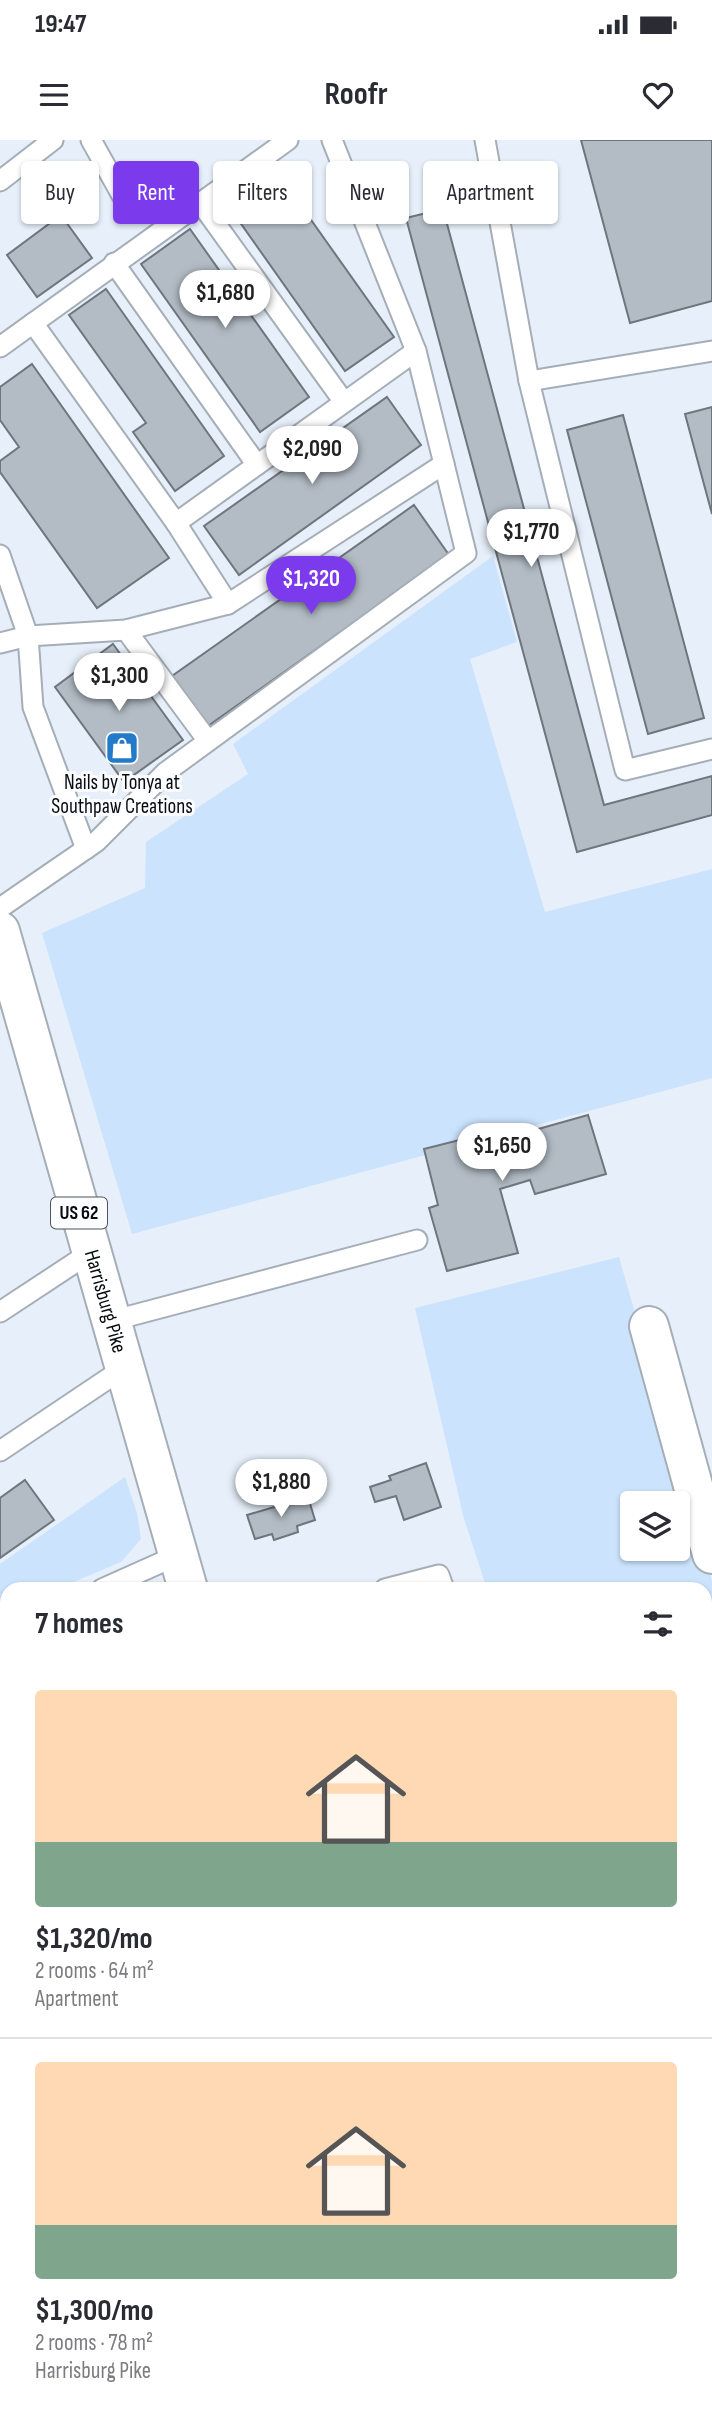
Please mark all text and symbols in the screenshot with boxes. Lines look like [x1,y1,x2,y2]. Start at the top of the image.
text: 19:47 [35,9,86,40]
text: Roofr [324,75,388,114]
icon: menu [35,76,73,114]
icon: heart [639,76,677,114]
chip: Buy [21,161,99,224]
chip: Rent [113,161,199,224]
chip: Filters [213,161,312,224]
chip: New [326,161,409,224]
chip: Apartment [423,161,558,224]
pin: $1,680 [168,270,282,330]
text: $1,680 [195,279,255,307]
pin: $2,090 [255,426,369,486]
text: $2,090 [282,435,342,463]
pin: $1,770 [474,510,588,569]
text: $1,770 [503,518,559,546]
pin: $1,320 [254,556,368,616]
text: $1,320 [282,565,340,593]
pin: $1,300 [62,654,176,713]
text: $1,300 [90,662,148,690]
shop icon: Nails by Tonya at Southpaw Creations [103,729,141,767]
place label: Nails by Tonya at Southpaw Creations [51,770,193,819]
pin: $1,650 [445,1124,559,1183]
text: $1,650 [473,1132,531,1160]
road number: US 62 [51,1198,107,1228]
street label: Harrisburg Pike [79,1247,132,1356]
pin: $1,880 [224,1460,338,1519]
text: $1,880 [251,1468,311,1496]
map controls [620,1491,690,1561]
button: layers [620,1491,690,1561]
icon: filters [639,1605,677,1643]
text: 7 homes [35,1606,123,1642]
icon: home [293,1736,419,1862]
text: $1,320/mo [35,1921,152,1957]
text: 2 rooms · 64 m² [35,1957,154,1985]
text: Apartment [35,1985,119,2013]
icon: home [293,2108,419,2234]
text: $1,300/mo [35,2293,154,2329]
text: 2 rooms · 78 m² [35,2329,153,2357]
text: Harrisburg Pike [35,2357,151,2385]

